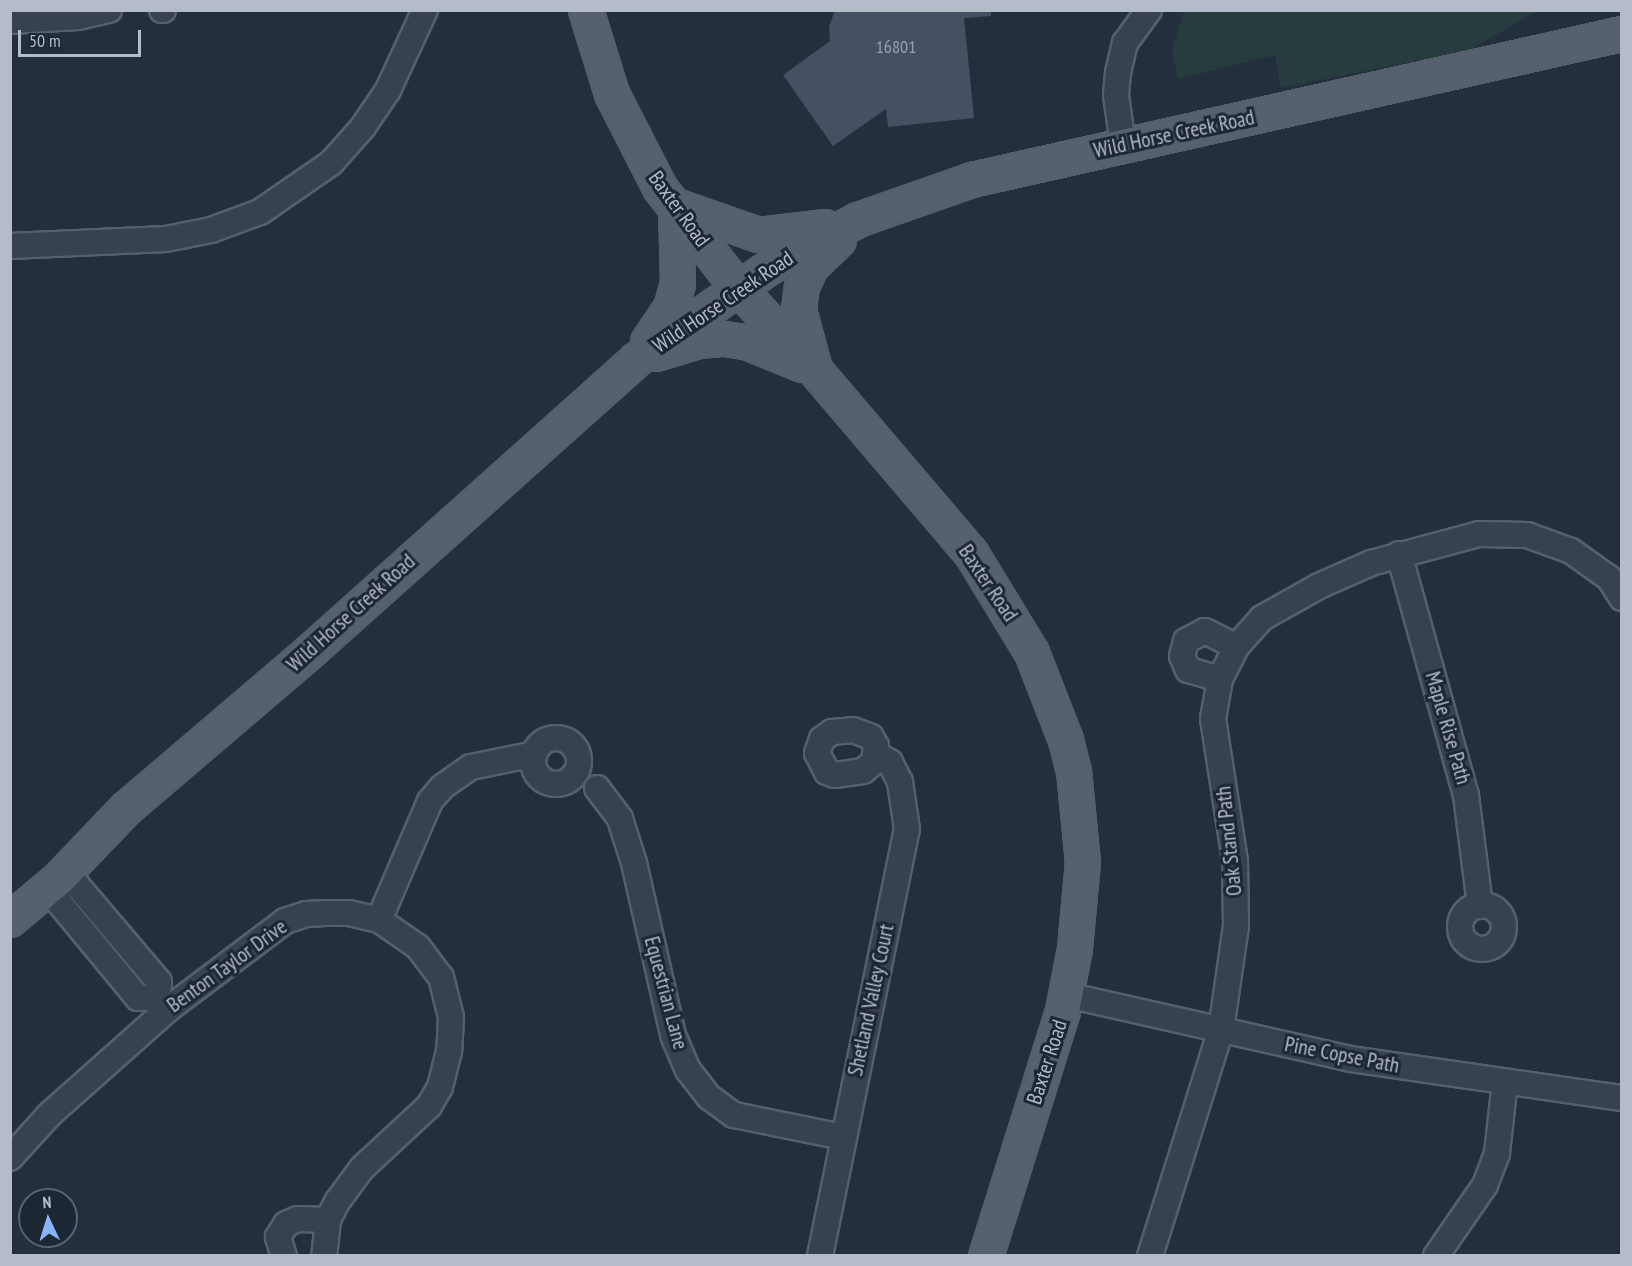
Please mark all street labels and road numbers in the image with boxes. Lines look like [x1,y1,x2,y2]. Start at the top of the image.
street label: Wild Horse Creek Road [1091,105,1257,163]
street label: Baxter Road [643,166,715,252]
street label: Wild Horse Creek Road [648,246,798,358]
street label: Baxter Road [953,540,1023,626]
street label: Wild Horse Creek Road [282,549,420,677]
street label: Maple Rise Path [1420,669,1476,787]
street label: Oak Stand Path [1211,785,1247,897]
street label: Benton Taylor Drive [162,914,292,1018]
street label: Shetland Valley Court [842,921,900,1079]
street label: Equestrian Lane [639,934,693,1052]
street label: Baxter Road [1022,1017,1072,1107]
street label: Pine Copse Path [1283,1032,1401,1078]

